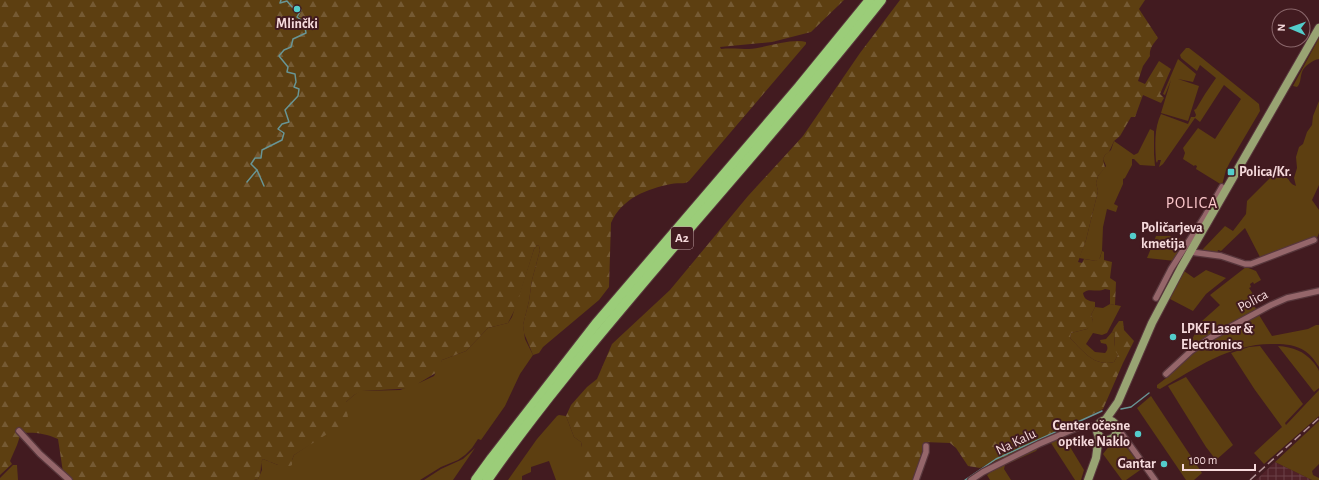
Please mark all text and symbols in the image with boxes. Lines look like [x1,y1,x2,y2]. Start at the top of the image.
marker: Mlinčki [292,4,302,14]
north arrow [1271,8,1311,48]
place label: Mlinčki [276,17,318,31]
text: N [1276,24,1287,32]
place label: Polica/Kr. [1239,165,1292,179]
marker: Polica/Kr. [1226,167,1236,177]
district label: POLICA [1166,195,1218,211]
place label: Poličarjeva kmetija [1141,221,1203,251]
road number: A2 [671,227,693,249]
marker: Poličarjeva kmetija [1128,231,1138,241]
street label: Polica [1236,287,1271,315]
place label: LPKF Laser & Electronics [1181,322,1253,352]
marker: LPKF Laser & Electronics [1168,332,1178,342]
place label: Center očesne optike Naklo [1052,419,1130,449]
street label: Na Kalu [994,426,1038,458]
marker: Center očesne optike Naklo [1133,429,1143,439]
scale bar [1183,446,1255,472]
text: 100 m [1189,454,1217,466]
place label: Gantar [1117,457,1156,471]
marker: Gantar [1159,459,1169,469]

